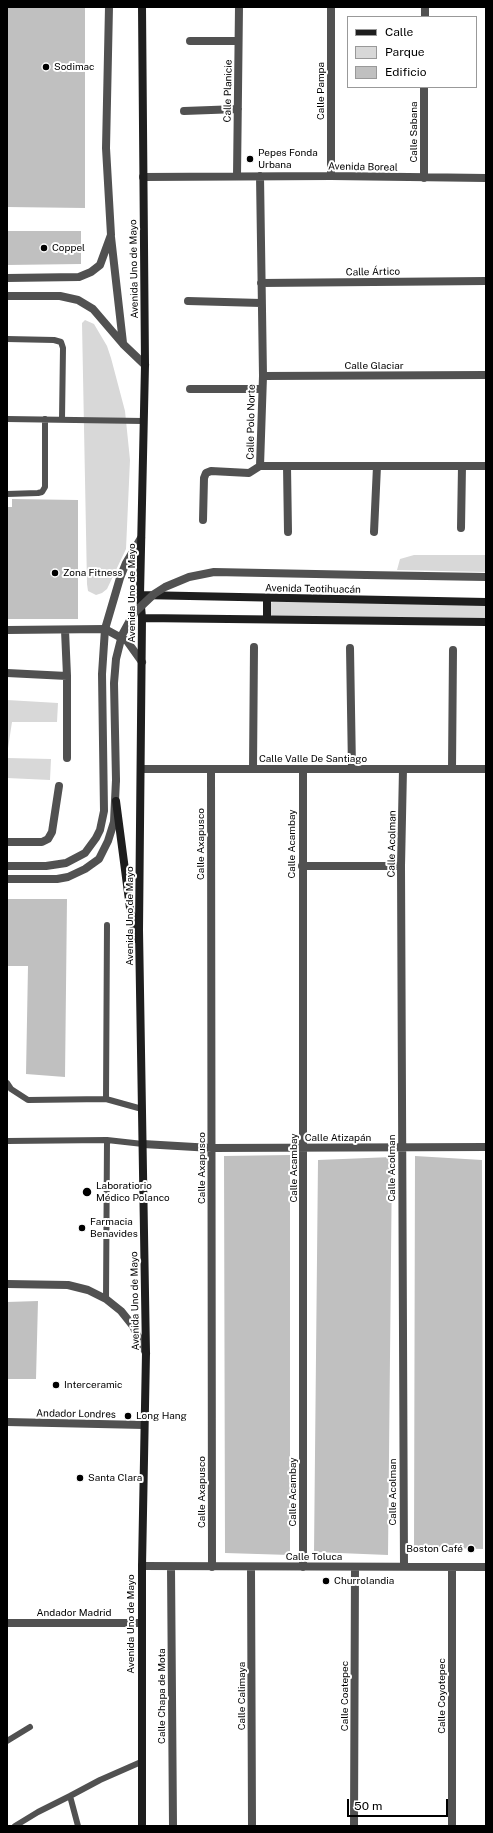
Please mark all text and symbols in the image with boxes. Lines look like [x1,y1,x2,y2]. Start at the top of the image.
legend [347,16,477,88]
text: Calle [385,25,413,39]
text: Parque [385,45,425,59]
street label: Calle Planicie [221,60,235,122]
place label: Sodimac [54,61,95,73]
marker: Sodimac [41,62,51,72]
street label: Calle Pampa [315,62,327,120]
text: Edificio [385,65,427,79]
street label: Calle Sabana [408,101,420,163]
place label: Pepes Fonda Urbana [258,147,318,170]
marker: Pepes Fonda Urbana [245,154,255,164]
street label: Avenida Boreal [328,160,398,174]
street label: Avenida Uno de Mayo [127,219,141,319]
place label: Coppel [52,242,85,254]
marker: Coppel [39,243,49,253]
street label: Calle Ártico [346,266,400,278]
street label: Calle Glaciar [344,360,404,372]
street label: Calle Polo Norte [244,384,258,460]
street label: Avenida Uno de Mayo [126,543,138,643]
place label: Zona Fitness [63,567,122,579]
marker: Zona Fitness [50,568,60,578]
street label: Avenida Teotihuacán [265,582,361,596]
street label: Calle Valle De Santiago [259,753,367,765]
street label: Calle Axapusco [195,808,207,880]
street label: Calle Acambay [286,809,298,879]
street label: Calle Acolman [385,810,399,878]
street label: Avenida Uno de Mayo [124,866,136,966]
street label: Calle Axapusco [196,1132,208,1204]
street label: Calle Atizapán [305,1132,371,1144]
street label: Calle Acambay [288,1133,300,1203]
street label: Calle Acolman [386,1134,398,1202]
place label: Laboratiorio Médico Polanco [96,1180,170,1204]
marker: Laboratiorio Médico Polanco [81,1186,93,1198]
place label: Farmacia Benavides [90,1216,138,1240]
marker: Farmacia Benavides [77,1223,87,1233]
street label: Avenida Uno de Mayo [128,1251,142,1351]
place label: Interceramic [64,1379,123,1391]
marker: Interceramic [51,1380,61,1390]
street label: Andador Londres [36,1407,116,1421]
place label: Long Hang [136,1410,187,1422]
marker: Long Hang [123,1411,133,1421]
street label: Calle Axapusco [196,1456,208,1528]
street label: Calle Acambay [287,1457,299,1527]
street label: Calle Acolman [387,1458,399,1526]
place label: Santa Clara [88,1472,142,1484]
marker: Santa Clara [75,1473,85,1483]
place label: Boston Café [406,1543,463,1555]
marker: Boston Café [466,1544,476,1554]
street label: Calle Toluca [286,1551,342,1563]
street label: Avenida Uno de Mayo [125,1574,137,1674]
place label: Churrolandia [334,1575,394,1587]
marker: Churrolandia [321,1576,331,1586]
street label: Andador Madrid [36,1607,112,1619]
street label: Calle Chapa de Mota [156,1648,168,1744]
street label: Calle Coyotepec [436,1658,448,1734]
street label: Calle Coatepec [339,1661,351,1731]
street label: Calle Calimaya [236,1662,248,1730]
scale bar [349,1791,450,1817]
text: 50 m [354,1799,382,1813]

